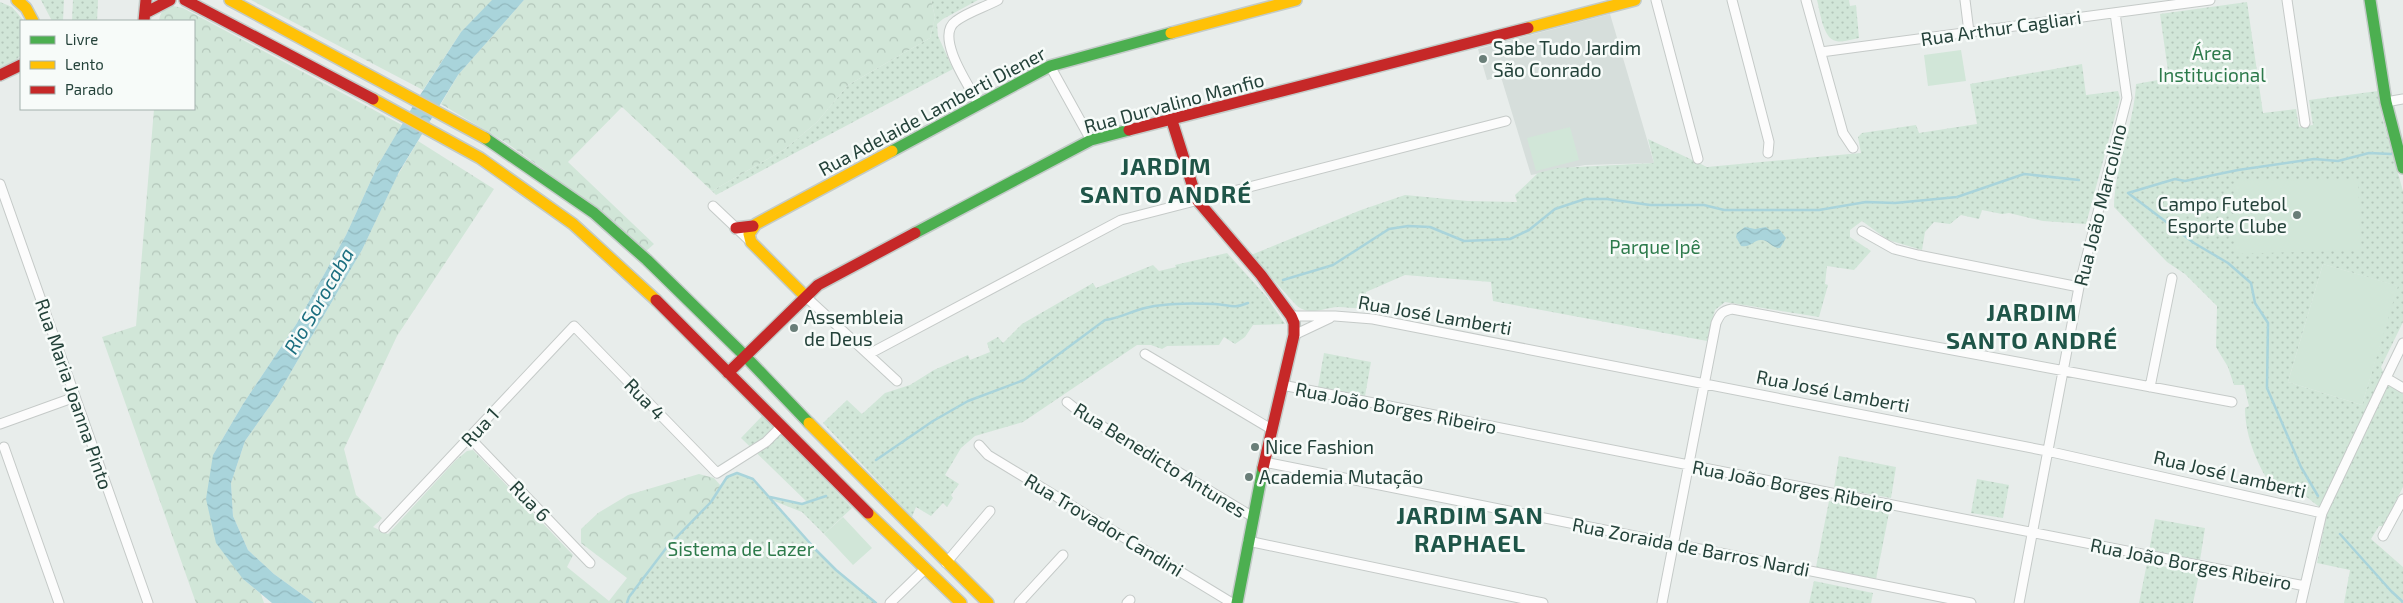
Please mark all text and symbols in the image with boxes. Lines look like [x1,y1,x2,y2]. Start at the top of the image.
street label: Rua Arthur Cagliari [1919,5,2083,50]
legend [20,20,195,110]
text: Livre [65,30,98,48]
place label: Sabe Tudo Jardim São Conrado [1493,36,1641,81]
street label: Rua Adelaide Lamberti Diener [814,41,1050,180]
park label: Área Institucional [2158,41,2266,86]
marker: Sabe Tudo Jardim São Conrado [1477,53,1489,65]
text: Lento [65,55,104,73]
street label: Rua Durvalino Manfio [1081,67,1266,138]
text: Parado [65,80,113,98]
street label: Rua João Marcolino [2068,121,2131,288]
district label: JARDIM SANTO ANDRÉ [1080,151,1252,208]
place label: Campo Futebol Esporte Clube [2158,192,2287,237]
marker: Campo Futebol Esporte Clube [2291,209,2303,221]
park label: Parque Ipê [1609,235,1701,258]
water label: Rio Sorocaba [278,243,358,358]
street label: Rua José Lamberti [1356,290,1514,339]
street label: Rua Maria Joanna Pinto [31,295,118,492]
district label: JARDIM SANTO ANDRÉ [1946,297,2118,354]
place label: Assembleia de Deus [804,305,904,350]
marker: Assembleia de Deus [788,322,800,334]
street label: Rua José Lamberti [1755,364,1912,417]
street label: Rua 4 [620,373,671,424]
street label: Rua João Borges Ribeiro [1293,377,1499,438]
street label: Rua Benedicto Antunes [1070,397,1251,522]
street label: Rua 1 [456,402,503,451]
place label: Nice Fashion [1265,435,1374,458]
marker: Nice Fashion [1249,441,1261,453]
street label: Rua José Lamberti [2152,445,2309,502]
street label: Rua João Borges Ribeiro [1690,455,1896,516]
place label: Academia Mutação [1259,465,1423,489]
street label: Rua Trovador Candini [1021,468,1188,581]
marker: Academia Mutação [1243,471,1255,483]
street label: Rua 6 [505,475,555,526]
district label: JARDIM SAN RAPHAEL [1396,500,1544,557]
street label: Rua Zoraida de Barros Nardi [1571,512,1812,581]
street label: Rua João Borges Ribeiro [2088,533,2294,594]
park label: Sistema de Lazer [668,537,815,560]

